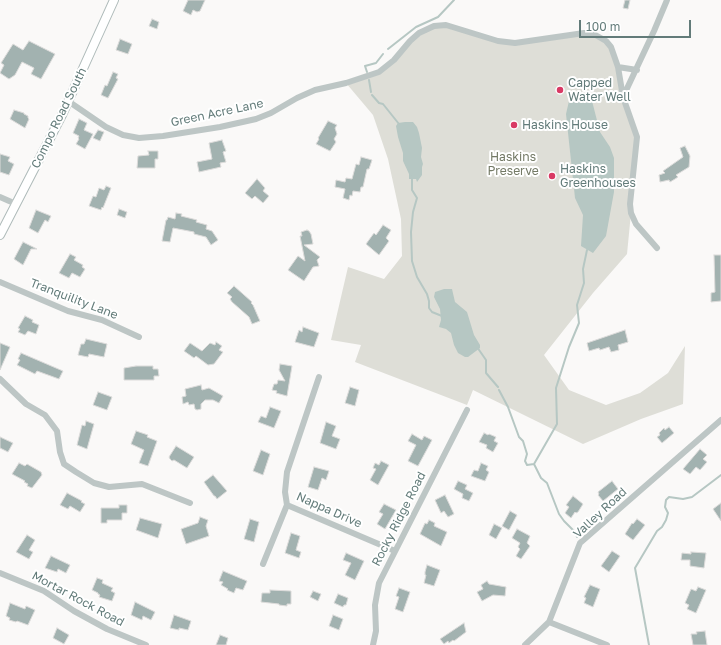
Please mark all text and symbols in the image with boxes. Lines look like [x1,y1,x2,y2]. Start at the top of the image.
scale bar [581,12,693,38]
text: 100 m [586,19,620,34]
street label: Compo Road South [28,65,90,171]
place label: Capped Water Well [568,76,631,104]
marker: Capped Water Well [555,85,565,95]
street label: Green Acre Lane [169,96,265,130]
place label: Haskins House [522,118,608,132]
marker: Haskins House [509,120,519,130]
park label: Haskins Preserve [487,150,539,178]
place label: Haskins Greenhouses [560,162,636,190]
marker: Haskins Greenhouses [547,171,557,181]
street label: Tranquility Lane [28,276,120,322]
street label: Rocky Ridge Road [369,469,429,569]
street label: Valley Road [570,485,630,541]
street label: Nappa Drive [294,489,364,531]
street label: Mortar Rock Road [29,569,127,629]

